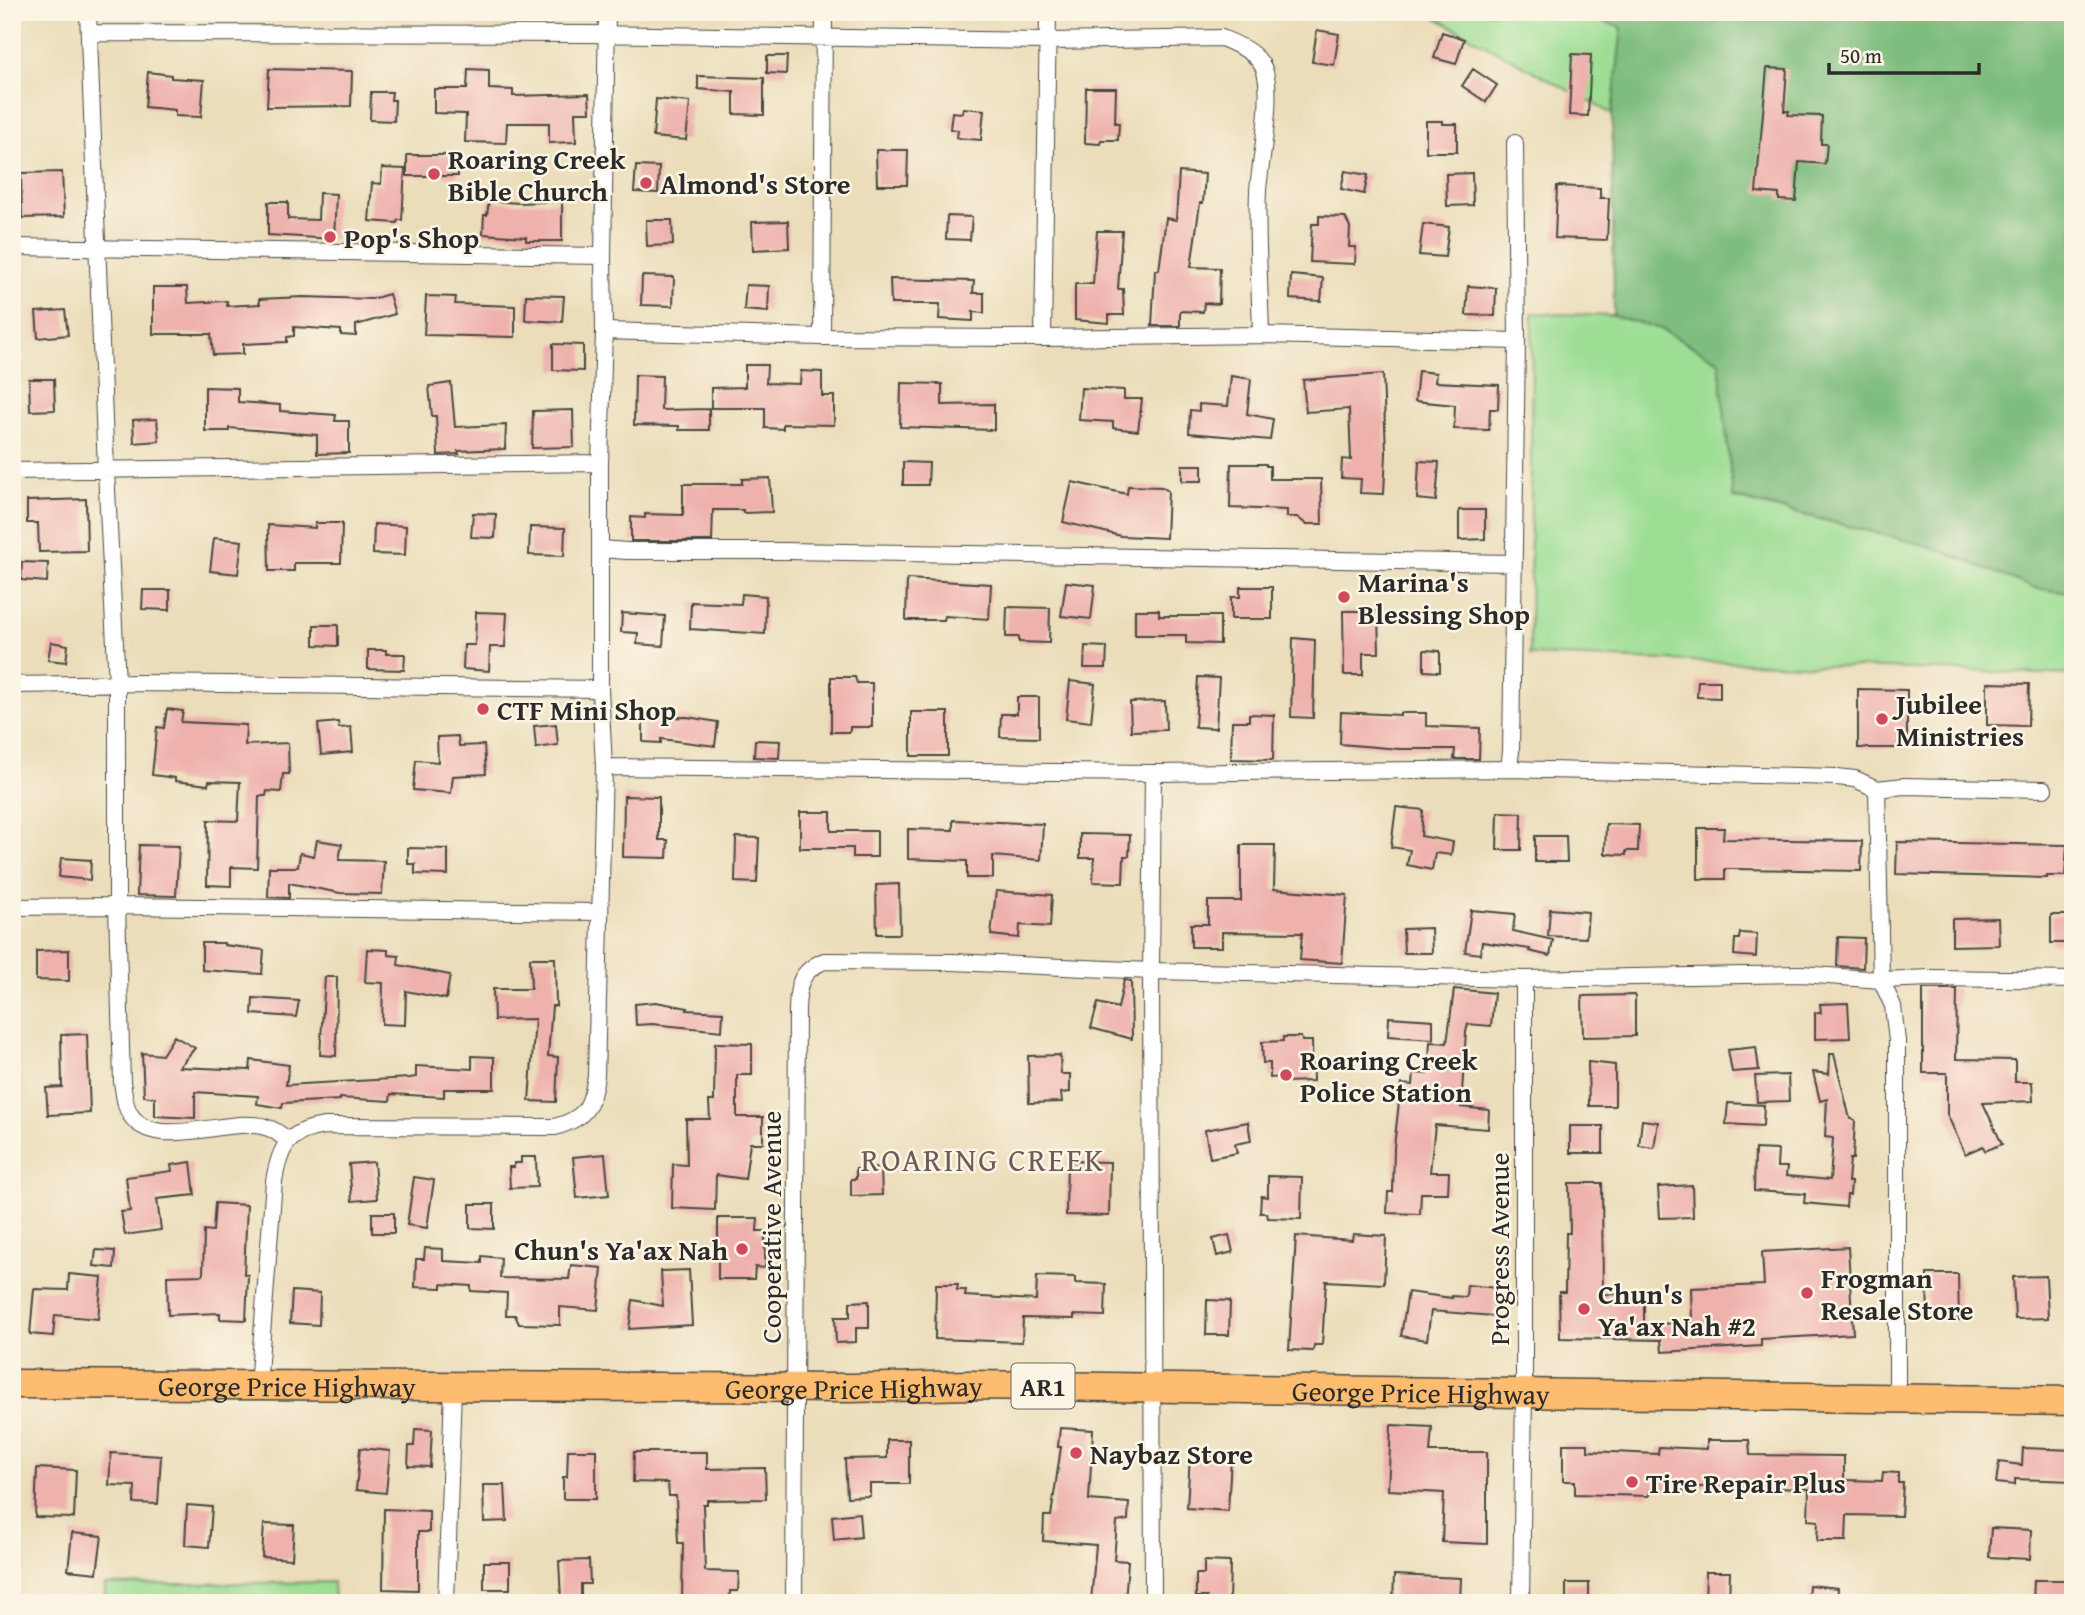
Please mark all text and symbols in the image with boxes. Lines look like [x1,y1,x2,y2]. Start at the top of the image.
scale bar [1829,32,1980,76]
text: 50 m [1840,40,1882,71]
place label: Roaring Creek Bible Church [448,138,626,211]
place label: Almond's Store [660,163,851,204]
marker: Roaring Creek Bible Church [426,166,442,182]
marker: Almond's Store [638,175,654,191]
place label: Pop's Shop [344,217,479,258]
marker: Pop's Shop [322,229,338,245]
place label: Marina's Blessing Shop [1358,561,1530,634]
marker: Marina's Blessing Shop [1336,589,1352,605]
place label: Jubilee Ministries [1892,683,2024,756]
place label: CTF Mini Shop [497,689,676,730]
marker: CTF Mini Shop [475,701,491,717]
marker: Jubilee Ministries [1874,711,1890,727]
place label: Roaring Creek Police Station [1300,1039,1478,1112]
marker: Roaring Creek Police Station [1278,1067,1294,1083]
street label: Cooperative Avenue [750,1111,791,1343]
district label: ROARING CREEK [861,1136,1105,1183]
street label: Progress Avenue [1478,1152,1519,1346]
place label: Chun's Ya'ax Nah [514,1229,728,1270]
marker: Chun's Ya'ax Nah [734,1241,750,1257]
place label: Frogman Resale Store [1821,1257,1973,1330]
place label: Chun's Ya'ax Nah #2 [1598,1273,1756,1346]
marker: Frogman Resale Store [1799,1285,1815,1301]
marker: Chun's Ya'ax Nah #2 [1576,1301,1592,1317]
street label: George Price Highway [158,1364,416,1406]
street label: George Price Highway [725,1364,983,1409]
road number: AR1 [1012,1364,1074,1408]
street label: George Price Highway [1292,1369,1550,1414]
place label: Naybaz Store [1090,1433,1253,1474]
marker: Naybaz Store [1068,1445,1084,1461]
place label: Tire Repair Plus [1646,1462,1846,1503]
marker: Tire Repair Plus [1624,1474,1640,1490]

